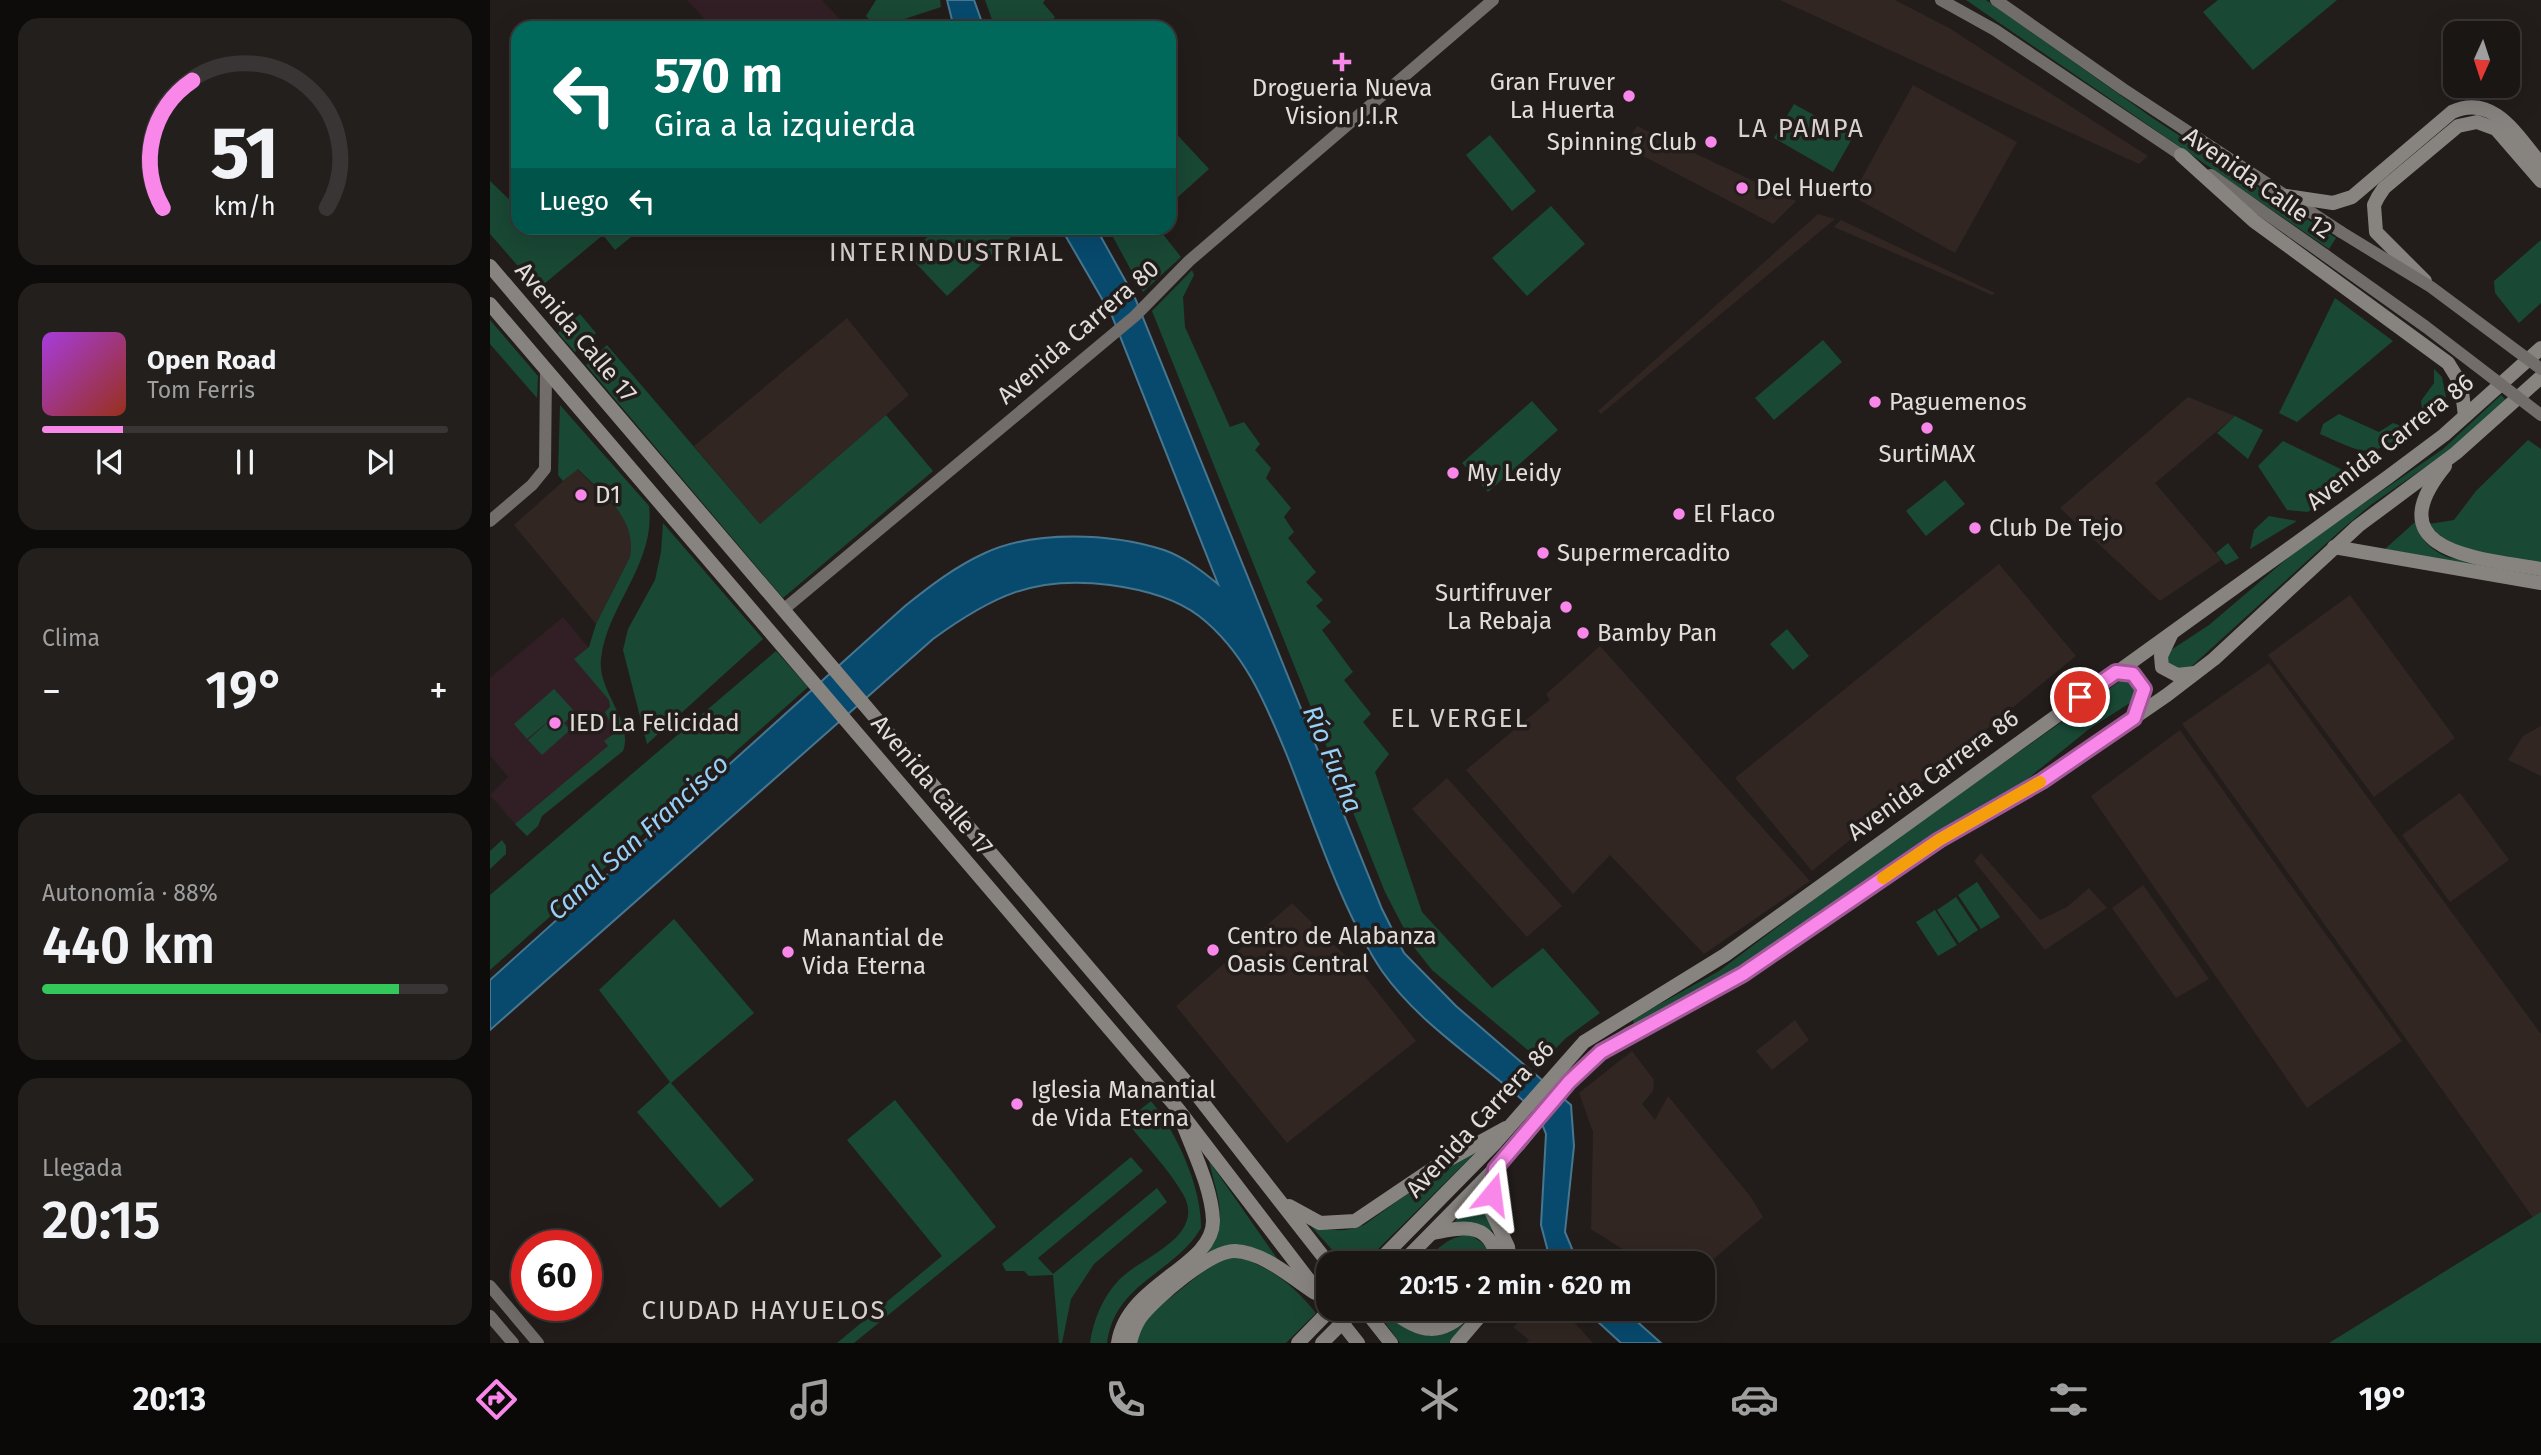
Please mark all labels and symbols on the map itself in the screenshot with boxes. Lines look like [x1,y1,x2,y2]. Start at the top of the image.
north arrow [2443,21,2520,98]
marker: Drogueria Nueva Vision J.I.R [1334,54,1350,70]
place label: Gran Fruver La Huerta [1490,68,1616,124]
place label: Drogueria Nueva Vision J.I.R [1252,74,1432,130]
marker: Gran Fruver La Huerta [1621,88,1637,104]
district label: LA PAMPA [1737,113,1865,144]
street label: Avenida Calle 12 [2178,121,2338,245]
place label: Spinning Club [1547,128,1697,156]
marker: Spinning Club [1703,134,1719,150]
place label: Del Huerto [1756,174,1873,202]
marker: Del Huerto [1734,180,1750,196]
district label: INTERINDUSTRIAL [829,237,1065,268]
street label: Avenida Carrera 80 [992,254,1164,410]
street label: Avenida Calle 17 [509,257,643,407]
street label: Avenida Carrera 86 [2301,368,2479,516]
place label: Paguemenos [1889,388,2027,416]
marker: Paguemenos [1867,394,1883,410]
marker: SurtiMAX [1919,420,1935,436]
place label: SurtiMAX [1878,440,1976,468]
place label: My Leidy [1467,459,1561,487]
marker: My Leidy [1445,465,1461,481]
place label: D1 [595,481,621,509]
marker: D1 [573,487,589,503]
place label: El Flaco [1693,500,1776,528]
marker: El Flaco [1671,506,1687,522]
place label: Club De Tejo [1989,514,2124,542]
marker: Club De Tejo [1967,520,1983,536]
place label: Supermercadito [1557,539,1731,567]
marker: Supermercadito [1535,545,1551,561]
place label: Surtifruver La Rebaja [1435,579,1553,635]
marker: Surtifruver La Rebaja [1558,599,1574,615]
place label: Bamby Pan [1597,619,1717,647]
marker: Bamby Pan [1575,625,1591,641]
pin [2050,667,2110,727]
water label: Río Fucha [1296,701,1369,817]
district label: EL VERGEL [1391,703,1529,734]
street label: Avenida Carrera 86 [1842,704,2024,846]
place label: IED La Felicidad [569,709,740,737]
street label: Avenida Calle 17 [865,710,999,860]
marker: IED La Felicidad [547,715,563,731]
water label: Canal San Francisco [542,748,735,927]
place label: Centro de Alabanza Oasis Central [1227,922,1437,978]
place label: Manantial de Vida Eterna [802,924,944,980]
marker: Centro de Alabanza Oasis Central [1205,942,1221,958]
marker: Manantial de Vida Eterna [780,944,796,960]
street label: Avenida Carrera 86 [1400,1035,1560,1203]
place label: Iglesia Manantial de Vida Eterna [1031,1076,1216,1132]
marker: Iglesia Manantial de Vida Eterna [1009,1096,1025,1112]
position arrow [1455,1157,1529,1231]
speed limit sign: 60 [511,1230,602,1321]
district label: CIUDAD HAYUELOS [641,1295,887,1326]

